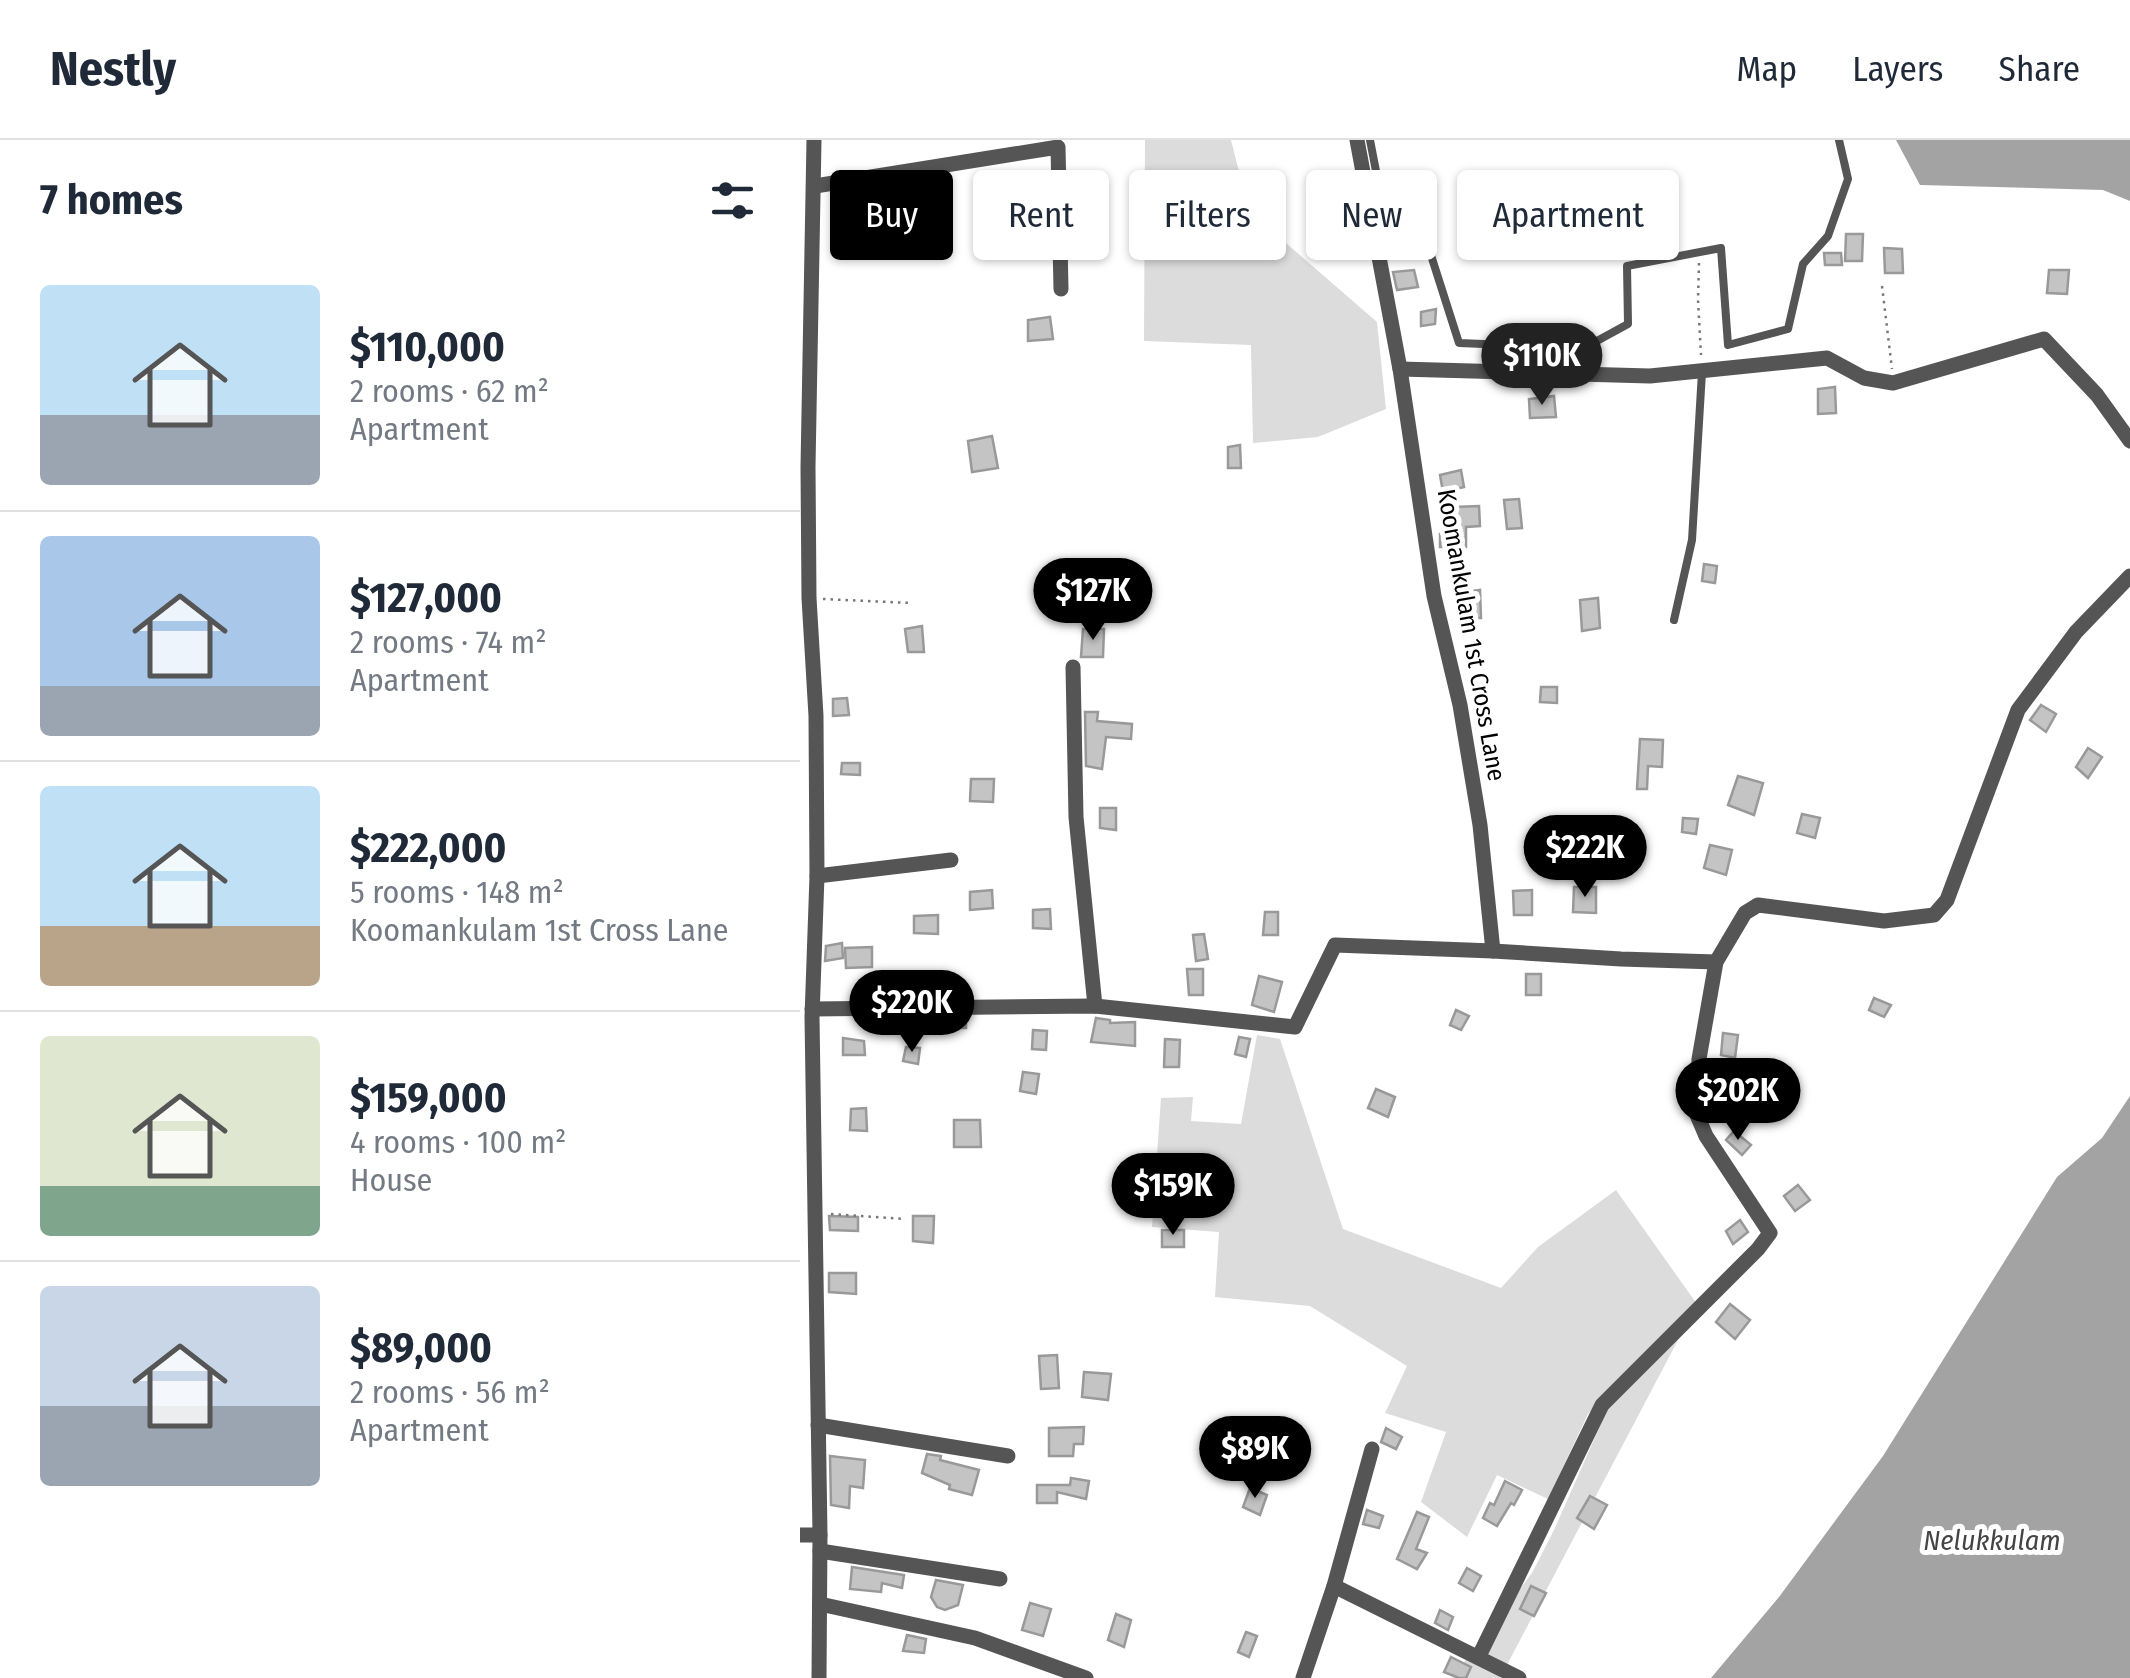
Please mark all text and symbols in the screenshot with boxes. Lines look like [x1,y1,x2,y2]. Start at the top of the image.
text: Nestly [50,40,176,98]
text: Map [1737,48,1797,90]
text: Layers [1852,48,1944,90]
text: Share [1999,48,2080,90]
chip: Buy [830,170,953,260]
chip: Rent [973,170,1109,260]
chip: Filters [1129,170,1286,260]
chip: New [1306,170,1437,260]
chip: Apartment [1457,170,1679,260]
icon: filters [705,173,760,228]
text: 7 homes [40,175,183,225]
text: $110,000 [350,322,505,372]
pin: $110K [1472,323,1612,408]
icon: home [120,325,240,445]
text: $110K [1503,336,1581,374]
text: 2 rooms · 62 m² [350,372,549,410]
text: Apartment [350,410,489,448]
street label: Koomankulam 1st Cross Lane [1431,487,1511,783]
pin: $127K [1023,558,1163,643]
text: $127K [1055,571,1131,609]
text: $127,000 [350,573,502,623]
icon: home [120,576,240,696]
text: 2 rooms · 74 m² [350,623,547,661]
text: Apartment [350,661,489,699]
pin: $222K [1515,815,1655,900]
text: $222,000 [350,823,507,873]
icon: home [120,826,240,946]
text: $222K [1546,828,1624,866]
text: 5 rooms · 148 m² [350,873,564,911]
text: Koomankulam 1st Cross Lane [350,911,729,949]
pin: $220K [842,970,982,1055]
text: $220K [871,983,953,1021]
pin: $202K [1668,1058,1808,1143]
text: $202K [1697,1071,1779,1109]
text: $159,000 [350,1073,507,1123]
icon: home [120,1076,240,1196]
text: 4 rooms · 100 m² [350,1123,566,1161]
pin: $159K [1103,1153,1243,1238]
text: House [350,1161,432,1199]
text: $159K [1134,1166,1212,1204]
text: $89,000 [350,1323,492,1373]
icon: home [120,1326,240,1446]
text: 2 rooms · 56 m² [350,1373,550,1411]
text: Apartment [350,1411,489,1449]
pin: $89K [1196,1416,1314,1501]
text: $89K [1221,1429,1289,1467]
water label: Nelukkulam [1923,1524,2061,1557]

